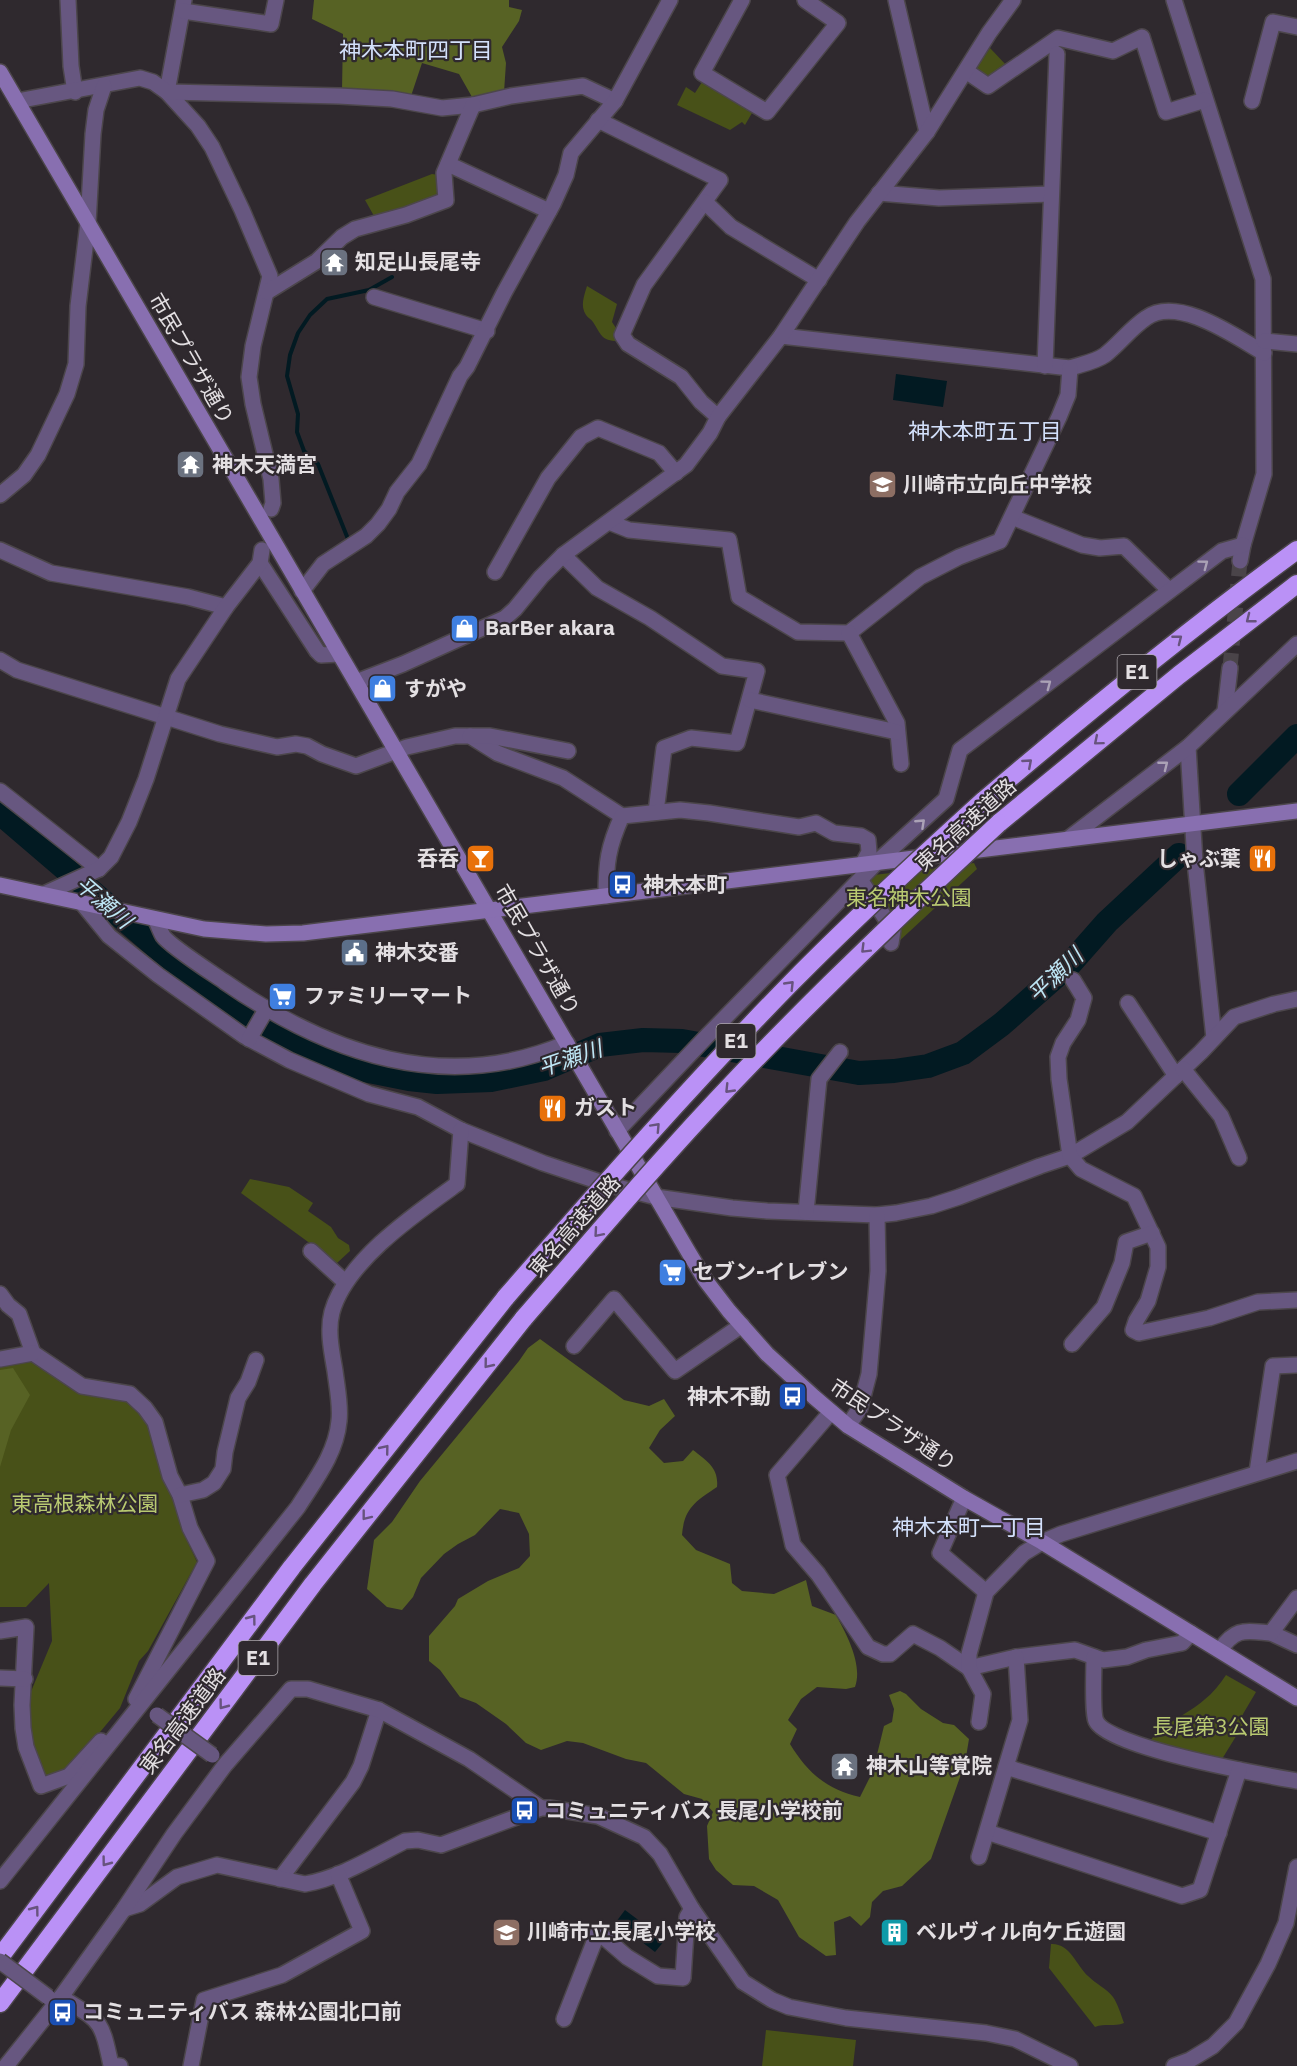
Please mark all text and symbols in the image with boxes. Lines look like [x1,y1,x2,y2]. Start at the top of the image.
district label: 神木本町四丁目 [339,35,493,64]
temple icon: 知足山長尾寺 [318,246,350,278]
place label: 知足山長尾寺 [355,247,481,275]
street label: 市民プラザ通り [143,288,241,429]
district label: 神木本町五丁目 [908,416,1062,445]
temple icon: 神木天満宮 [175,449,207,481]
place label: 神木天満宮 [212,450,317,478]
school or university icon: 川崎市立向丘中学校 [866,469,898,501]
place label: 川崎市立向丘中学校 [903,470,1092,498]
one-way arrow [1198,560,1209,571]
shop icon: BarBer akara [448,612,480,644]
one-way arrow [1246,612,1257,623]
place label: BarBer akara [485,613,615,641]
one-way arrow [1172,636,1183,647]
road number: E1 [1118,655,1156,689]
shop icon: すがや [367,673,399,705]
place label: すがや [404,674,467,702]
one-way arrow [1040,680,1051,691]
one-way arrow [1094,734,1105,745]
one-way arrow [1021,759,1032,770]
one-way arrow [1158,761,1169,772]
street label: 東名高速道路 [909,772,1022,877]
one-way arrow [913,819,924,830]
bar icon: 呑呑 [464,843,496,875]
restaurant icon: しゃぶ葉 [1246,843,1278,875]
place label: 呑呑 [417,844,459,872]
place label: しゃぶ葉 [1157,844,1241,872]
water label: 平瀬川 [70,869,140,936]
bus stop icon: 神木本町 [606,869,638,901]
place label: 神木本町 [643,870,727,898]
street label: 市民プラザ通り [489,879,587,1020]
park label: 東名神木公園 [846,883,972,911]
public building icon: 神木交番 [338,937,370,969]
place label: 神木交番 [375,938,459,966]
water label: 平瀬川 [1021,940,1090,1008]
one-way arrow [862,942,873,953]
supermarket icon: ファミリーマート [267,980,299,1012]
place label: ファミリーマート [304,981,472,1009]
one-way arrow [782,982,793,993]
road number: E1 [716,1024,756,1058]
water label: 平瀬川 [534,1032,608,1082]
one-way arrow [725,1082,736,1092]
restaurant icon: ガスト [537,1092,569,1124]
place label: ガスト [574,1093,637,1121]
one-way arrow [649,1123,660,1134]
street label: 東名高速道路 [522,1169,626,1282]
one-way arrow [594,1226,605,1237]
supermarket icon: セブン-イレブン [656,1256,688,1288]
place label: セブン-イレブン [693,1257,848,1285]
one-way arrow [484,1357,495,1368]
street label: 市民プラザ通り [825,1371,962,1477]
bus stop icon: 神木不動 [776,1381,808,1413]
place label: 神木不動 [687,1382,771,1410]
one-way arrow [377,1444,388,1455]
park label: 東高根森林公園 [12,1489,159,1517]
one-way arrow [362,1510,373,1521]
district label: 神木本町一丁目 [892,1512,1046,1541]
one-way arrow [245,1615,256,1626]
road number: E1 [238,1641,278,1675]
street label: 東名高速道路 [133,1662,231,1779]
one-way arrow [219,1699,230,1710]
park label: 長尾第3公園 [1152,1712,1270,1740]
temple icon: 神木山等覚院 [829,1750,861,1782]
place label: 神木山等覚院 [866,1751,992,1779]
bus stop icon: コミュニティバス 長尾小学校前 [508,1795,540,1827]
place label: コミュニティバス 長尾小学校前 [545,1796,843,1824]
one-way arrow [103,1855,114,1866]
one-way arrow [28,1906,39,1917]
school or university icon: 川崎市立長尾小学校 [490,1916,522,1948]
building icon: ベルヴィル向ケ丘遊園 [879,1916,911,1948]
place label: 川崎市立長尾小学校 [527,1917,716,1945]
place label: ベルヴィル向ケ丘遊園 [916,1917,1126,1945]
bus stop icon: コミュニティバス 森林公園北口前 [46,1996,78,2028]
place label: コミュニティバス 森林公園北口前 [83,1997,402,2025]

